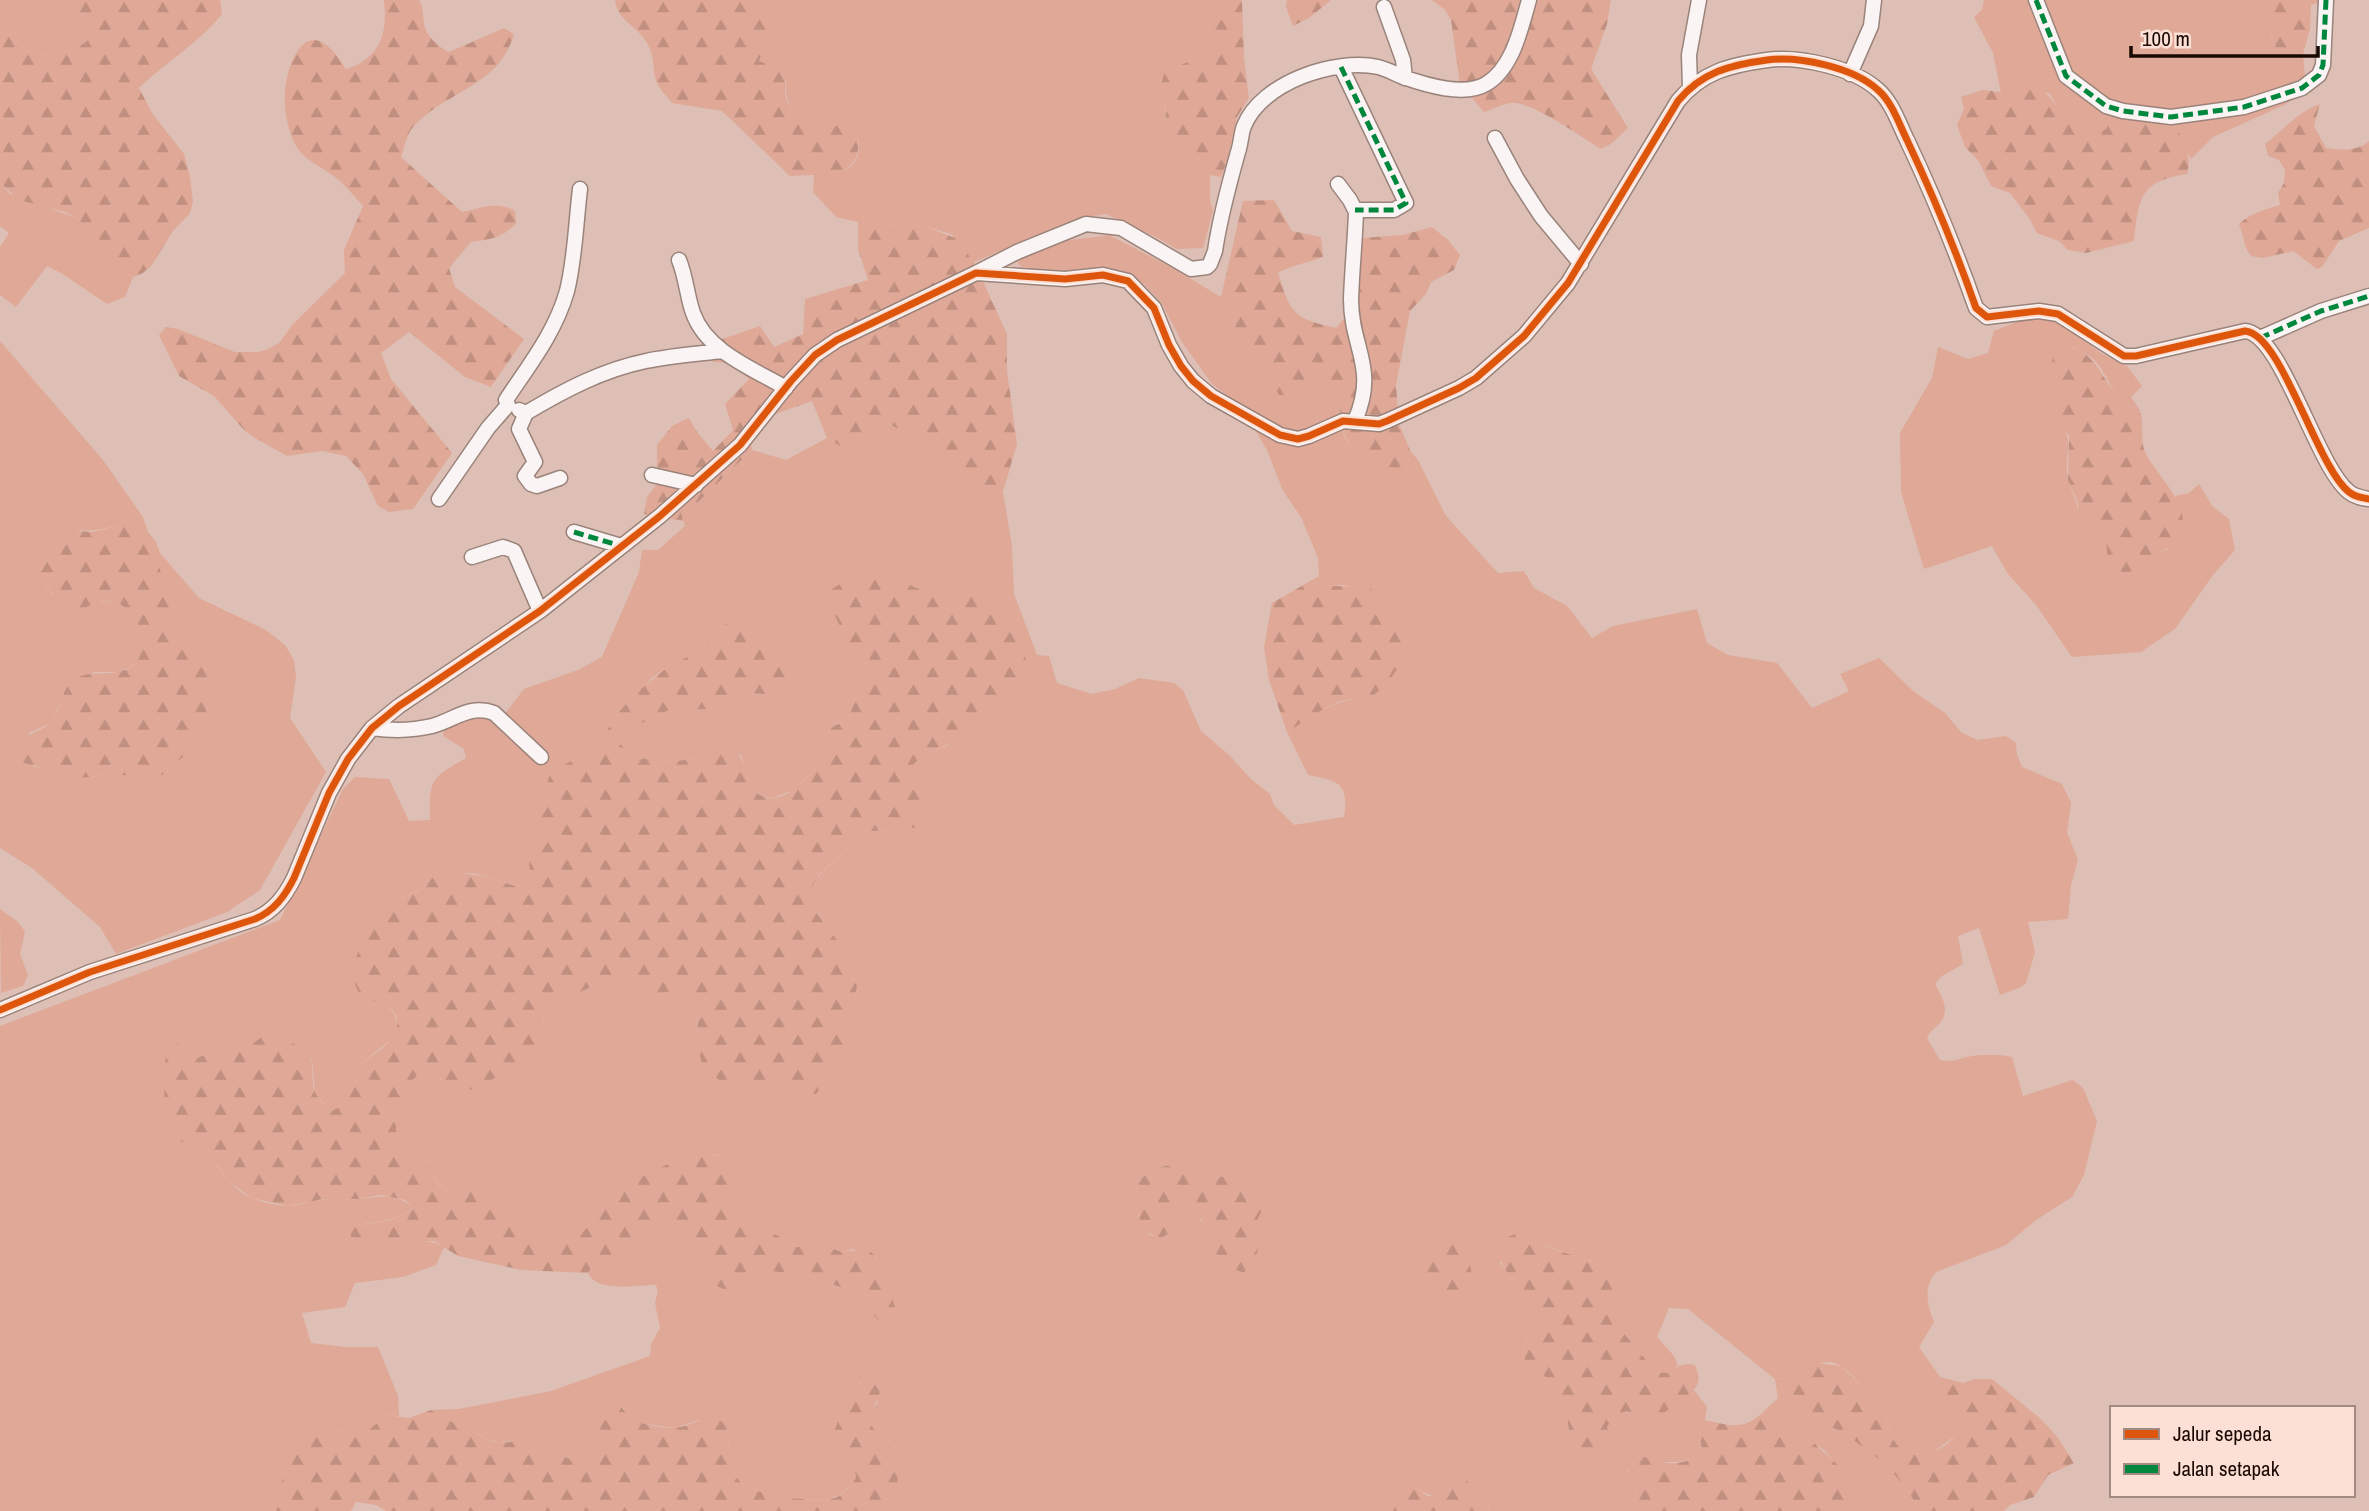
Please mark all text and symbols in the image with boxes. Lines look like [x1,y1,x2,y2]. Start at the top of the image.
scale bar [2131,14,2318,58]
text: 100 m [2142,24,2190,53]
legend [2110,1406,2355,1497]
text: Jalur sepeda [2173,1419,2272,1448]
text: Jalan setapak [2173,1454,2280,1483]

